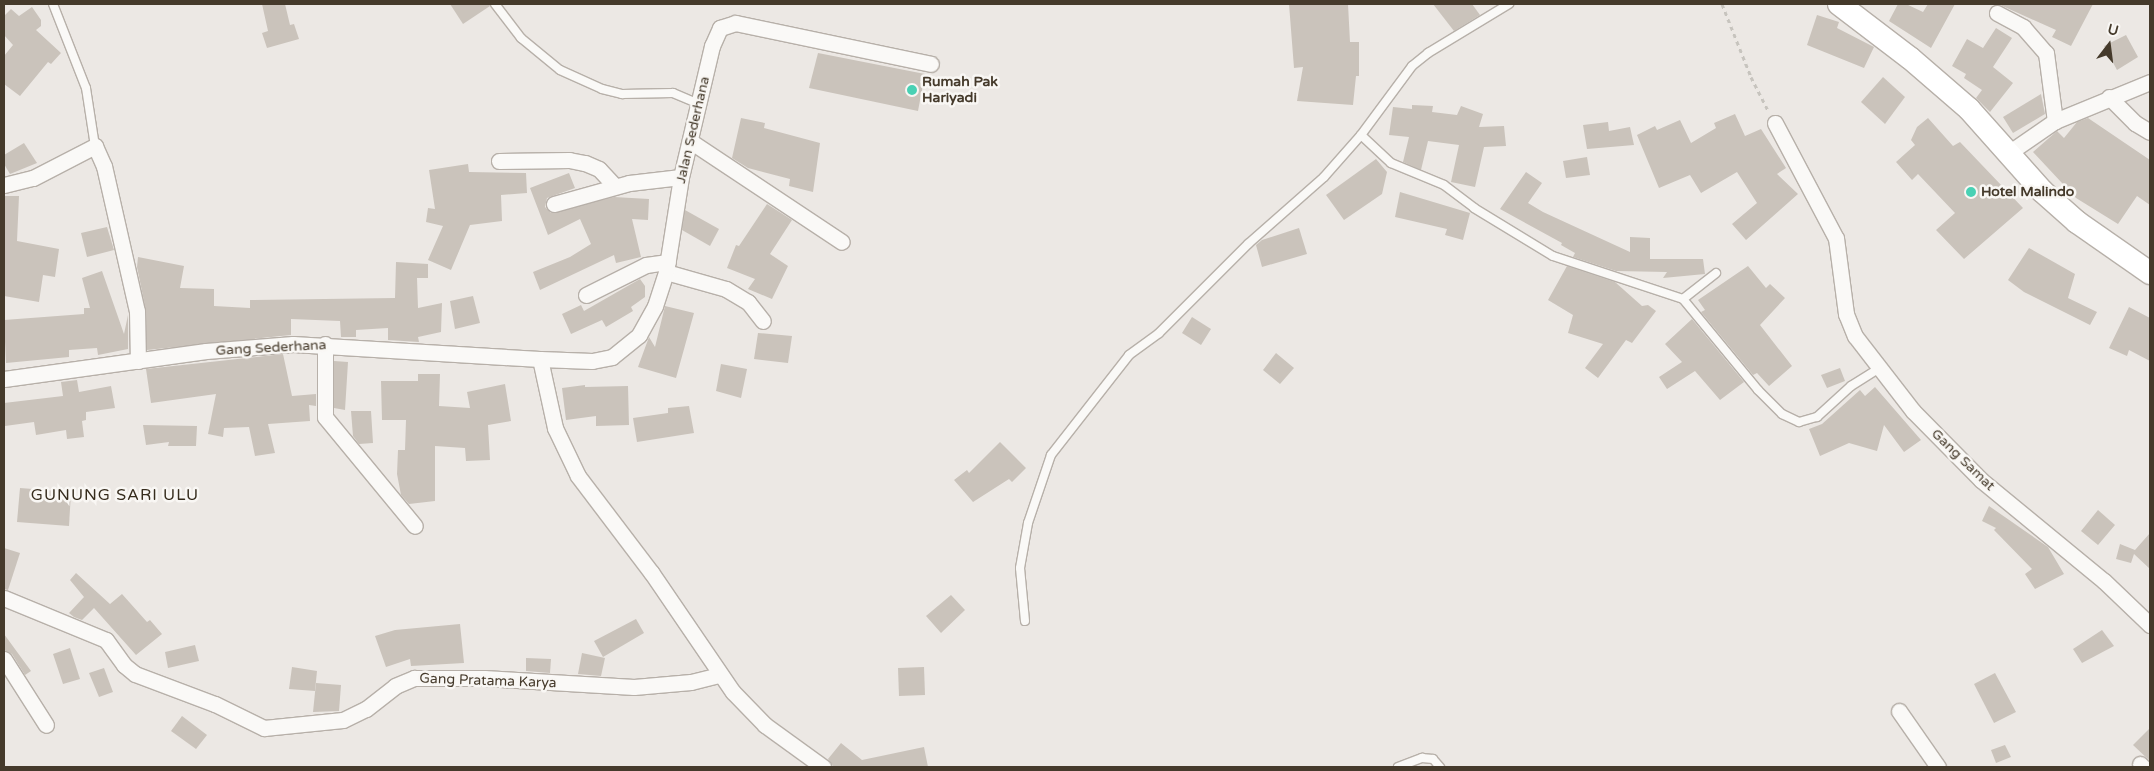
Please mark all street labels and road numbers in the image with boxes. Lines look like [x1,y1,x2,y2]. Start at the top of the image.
street label: Jalan Sederhana [673,75,713,185]
street label: Gang Sederhana [215,337,327,359]
street label: Gang Samat [1928,426,1998,494]
street label: Gang Pratama Karya [419,670,557,692]

